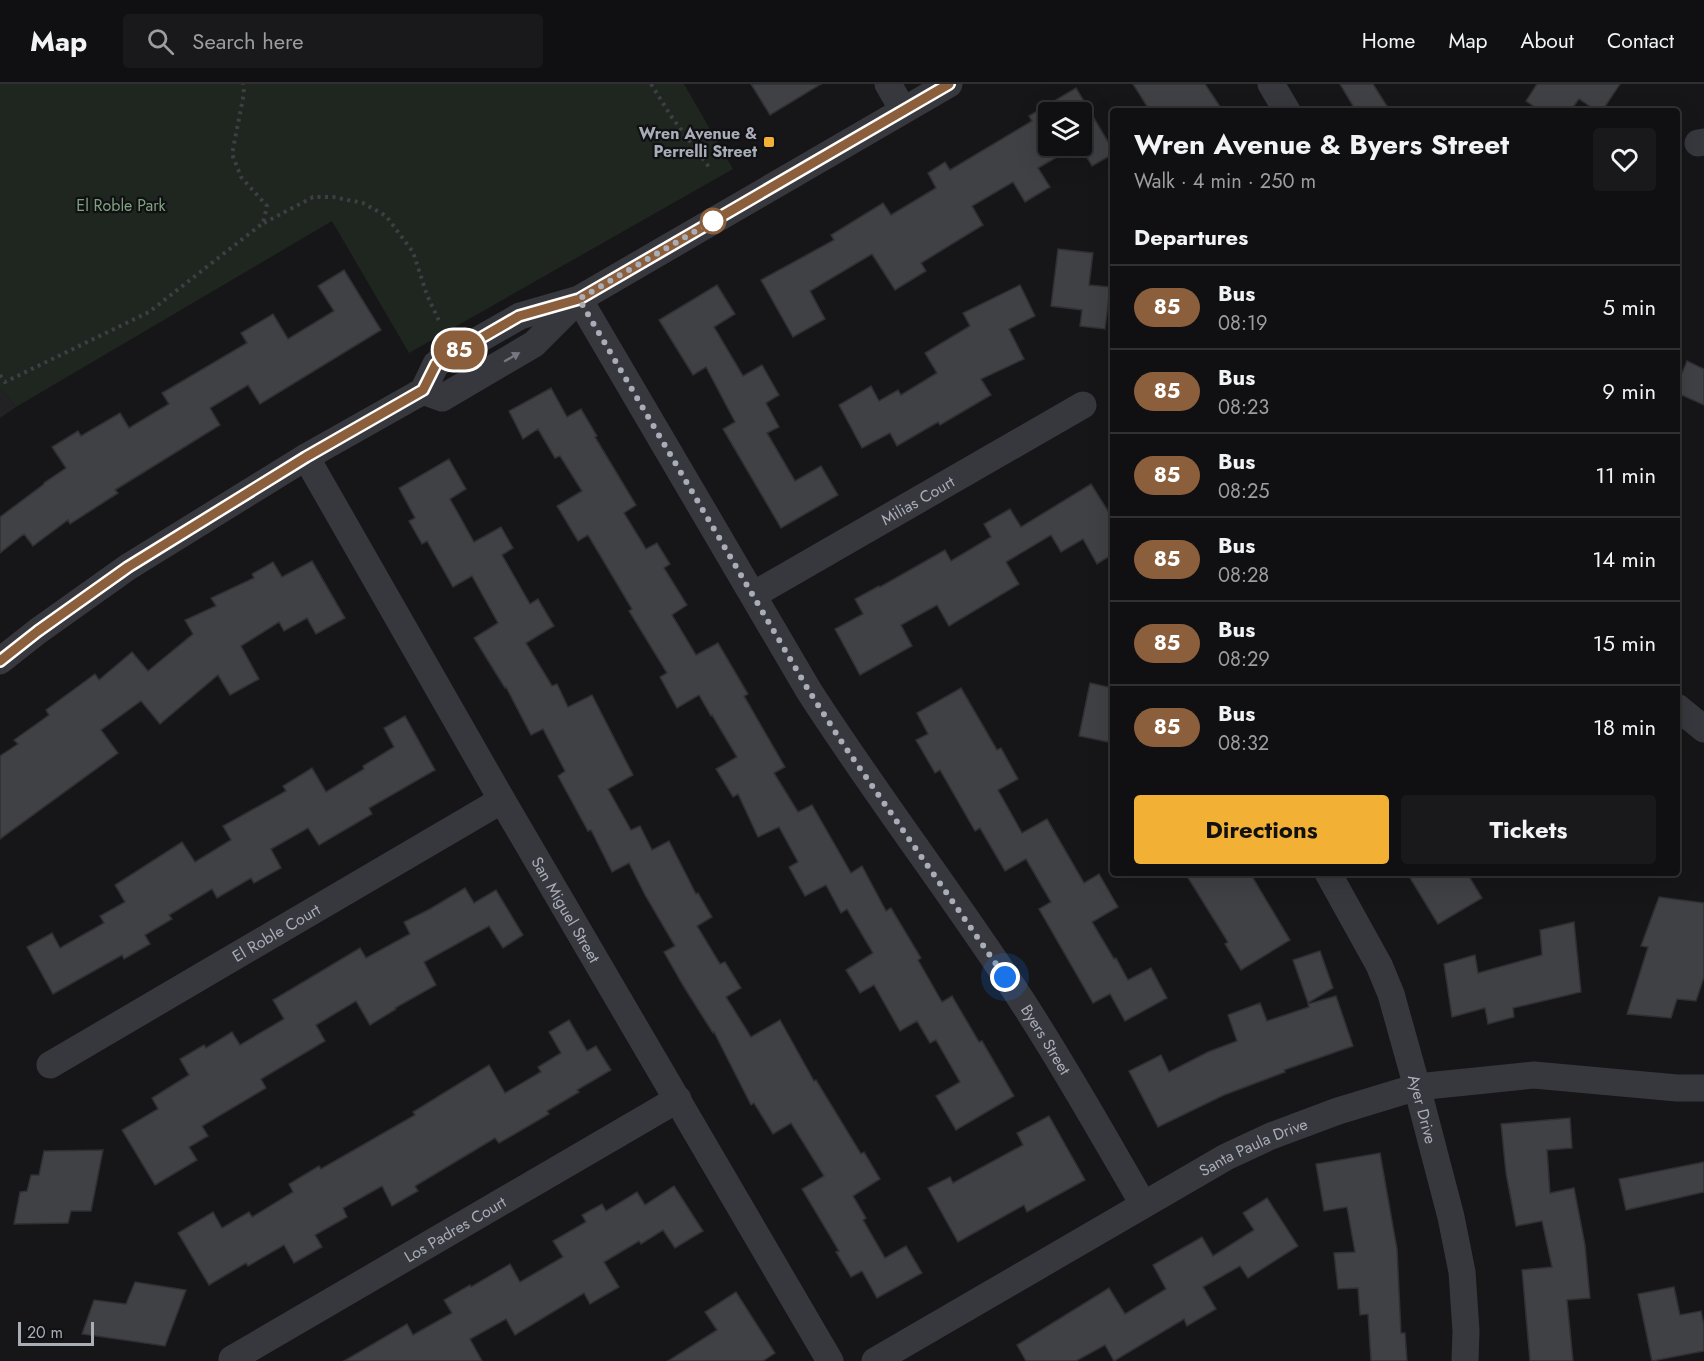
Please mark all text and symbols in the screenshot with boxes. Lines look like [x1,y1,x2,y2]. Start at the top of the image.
search box [123,14,543,68]
text: Map [30,21,87,62]
icon: search [144,25,177,58]
text: Search here [192,25,304,57]
text: Home [1362,26,1415,56]
text: Map [1448,26,1488,56]
text: About [1521,26,1574,56]
text: Contact [1607,26,1674,56]
map controls [1038,102,1092,156]
button: layers [1038,102,1092,156]
place label: Wren Avenue & Perrelli Street [639,122,758,163]
text: Wren Avenue & Byers Street [1134,124,1509,165]
button: heart [1593,128,1656,191]
marker: Wren Avenue & Perrelli Street [762,135,776,149]
text: Walk · 4 min · 250 m [1134,167,1316,196]
park label: El Roble Park [76,194,167,217]
unlabelled marker [700,208,726,234]
text: Departures [1134,221,1248,253]
text: Bus [1218,277,1255,309]
text: 5 min [1603,291,1656,323]
text: 85 [1154,292,1180,322]
text: 08:19 [1218,309,1267,338]
line badge: 85 [432,330,486,370]
text: 85 [446,335,472,365]
one-way arrow [503,352,520,362]
text: Bus [1218,361,1255,393]
text: 9 min [1602,375,1656,407]
text: 85 [1154,376,1180,406]
text: 08:23 [1218,393,1269,422]
text: Bus [1218,445,1255,477]
text: 11 min [1595,459,1656,491]
text: 85 [1154,460,1180,490]
street label: Milias Court [877,470,959,531]
text: 08:25 [1218,477,1270,506]
text: Bus [1218,529,1255,561]
text: 14 min [1592,543,1656,575]
text: 85 [1154,544,1180,574]
text: 08:28 [1218,561,1269,590]
text: Bus [1218,613,1255,645]
text: 15 min [1593,627,1656,659]
text: 85 [1154,628,1180,658]
text: 08:29 [1218,645,1270,674]
text: Bus [1218,697,1255,729]
text: 18 min [1593,711,1656,743]
text: 85 [1154,712,1180,742]
text: 08:32 [1218,729,1269,758]
button: Directions [1134,795,1389,864]
button: Tickets [1401,795,1656,864]
street label: San Miguel Street [526,853,606,967]
street label: El Roble Court [228,898,325,968]
your location [990,962,1020,992]
street label: Byers Street [1015,1000,1076,1079]
street label: Ayer Drive [1402,1072,1442,1146]
street label: Santa Paula Drive [1195,1112,1311,1182]
street label: Los Padres Court [400,1191,511,1268]
scale bar [18,1319,94,1346]
text: 20 m [27,1321,63,1344]

